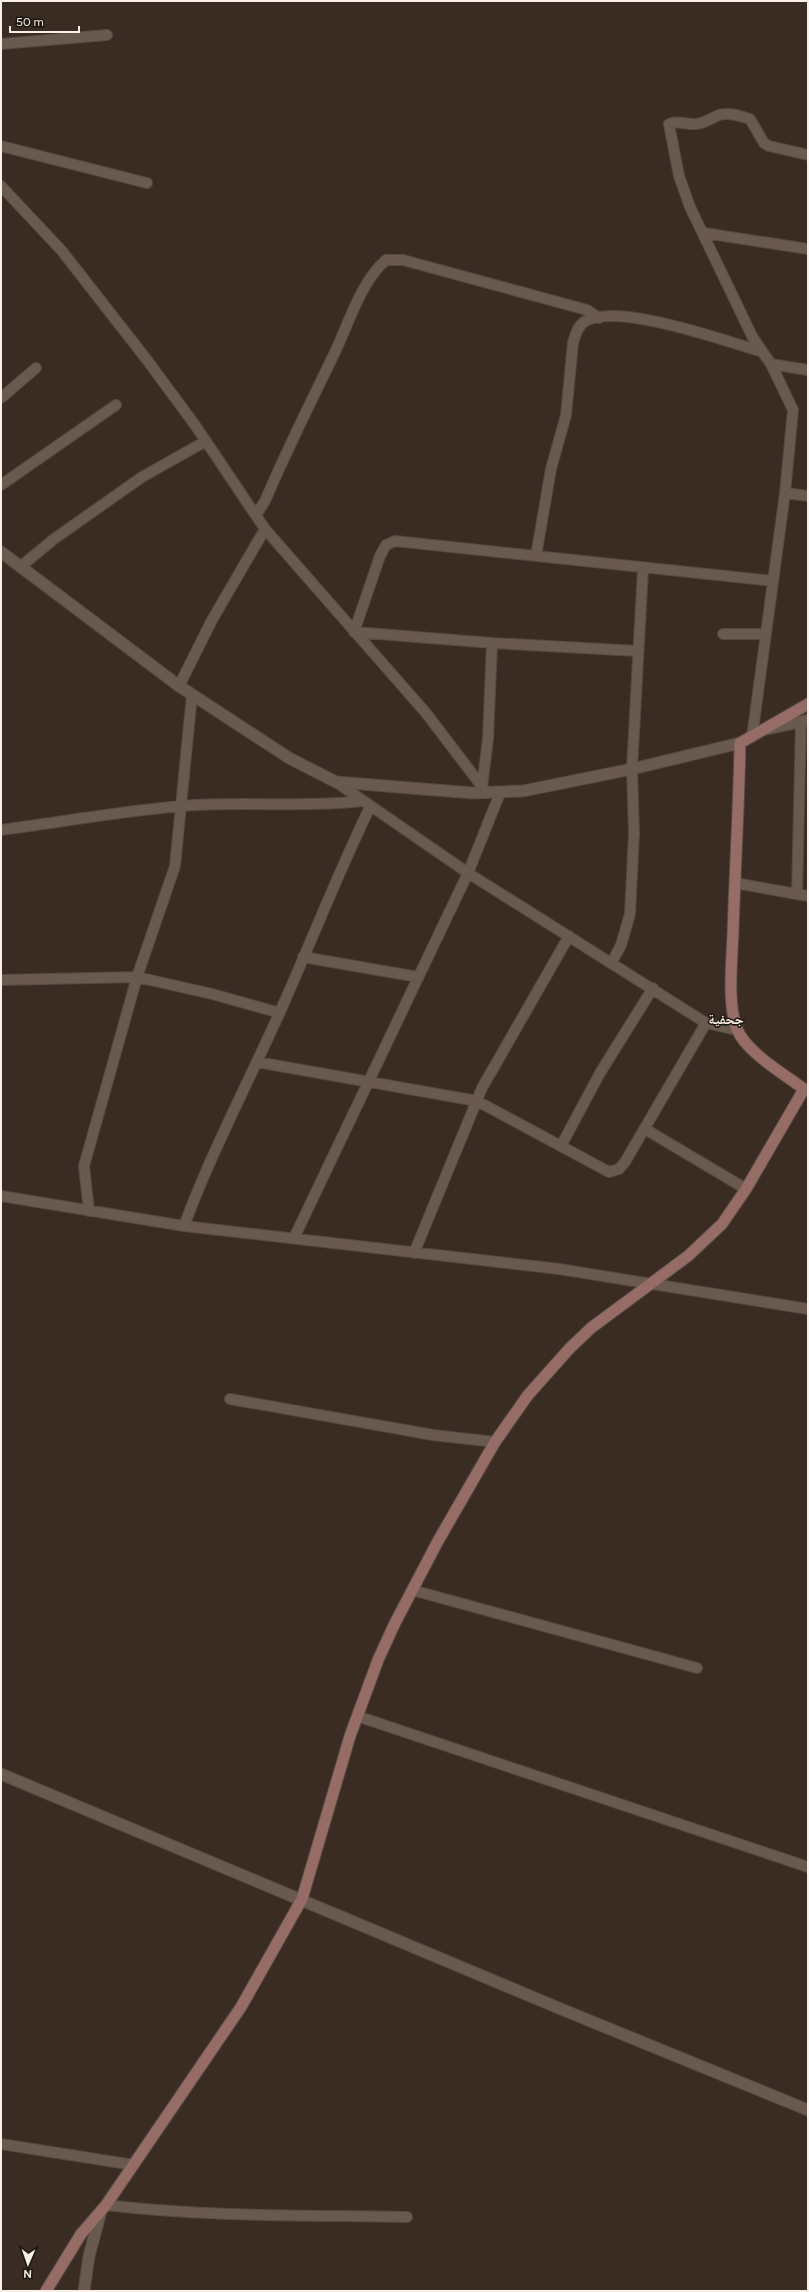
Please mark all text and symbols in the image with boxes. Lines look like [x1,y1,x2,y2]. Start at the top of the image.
scale bar [10,8,79,34]
text: 50 m [16,15,44,29]
district label: جحفية [708,1011,744,1028]
north arrow [8,2244,48,2284]
text: N [23,2267,32,2280]

